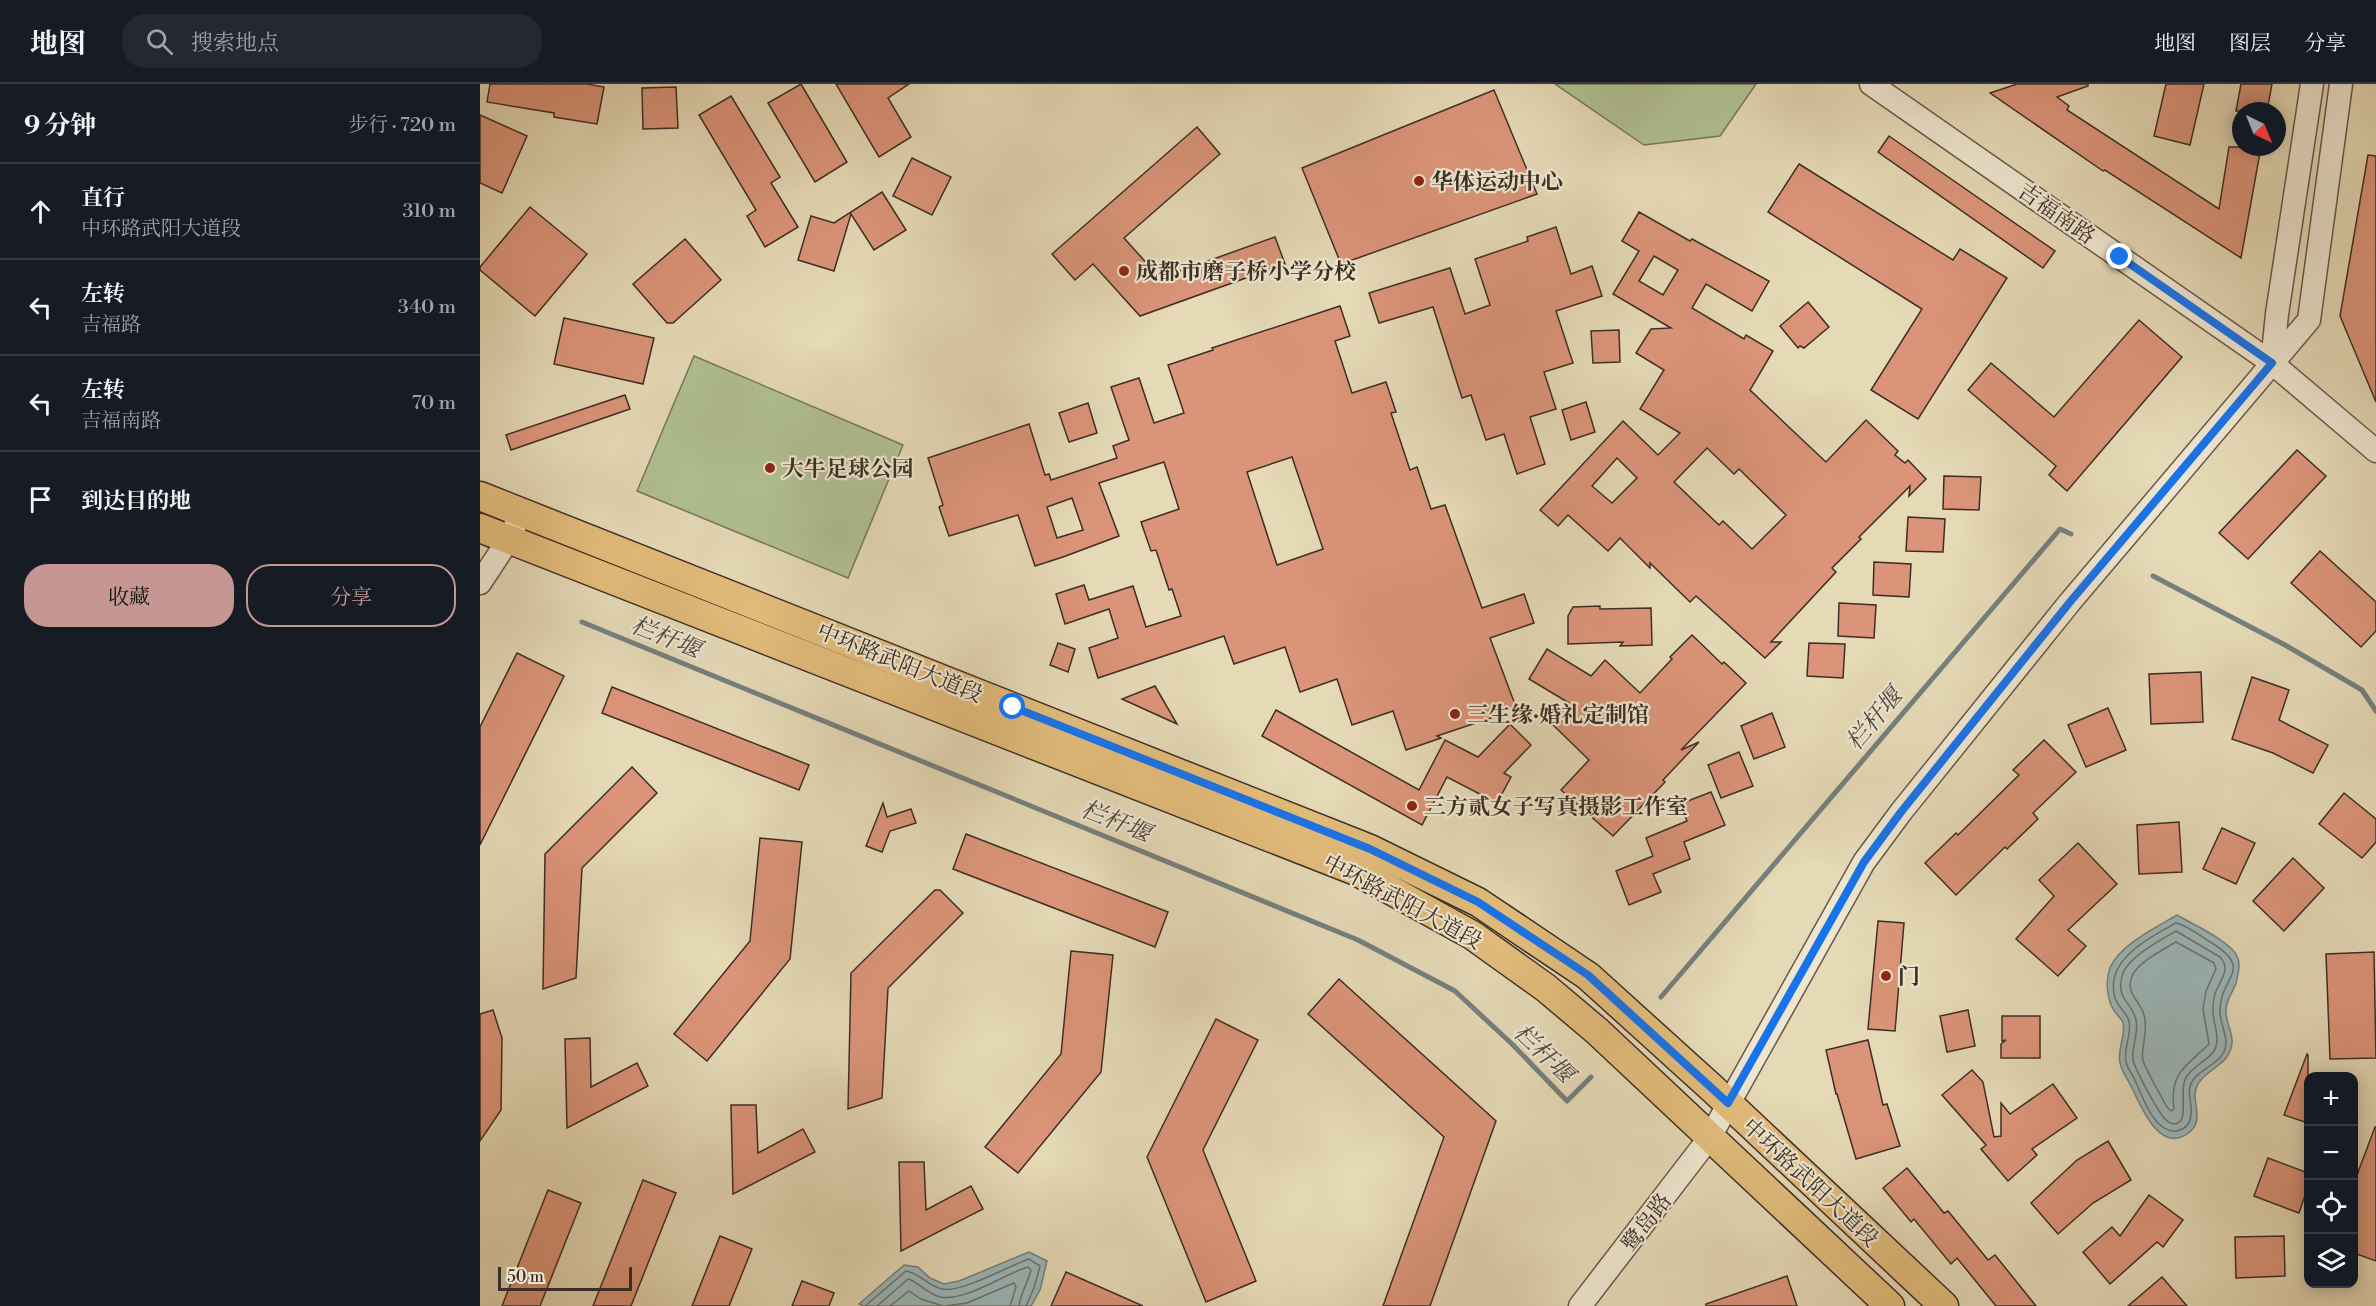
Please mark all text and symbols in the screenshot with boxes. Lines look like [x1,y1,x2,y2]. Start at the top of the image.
search box [122,14,542,68]
icon: search [143,25,176,58]
text: 地图 [30,27,86,62]
text: 搜索地点 [191,30,279,57]
text: 地图 [2154,31,2196,57]
text: 图层 [2229,31,2271,57]
text: 分享 [2304,31,2346,57]
north arrow [2232,102,2286,156]
text: 9 分钟 [24,110,97,142]
text: 步行 · 720 m [348,113,456,138]
place label: 华体运动中心 [1431,169,1563,196]
marker: 华体运动中心 [1412,174,1426,188]
street label: 吉福南路 [2012,178,2100,251]
text: 直行 [81,185,125,212]
icon: ahead [24,195,57,228]
text: 310 m [403,199,456,224]
text: 中环路武阳大道段 [81,217,241,242]
route end [2106,243,2132,269]
place label: 成都市磨子桥小学分校 [1136,259,1356,286]
marker: 成都市磨子桥小学分校 [1117,264,1131,278]
text: 左转 [81,281,125,308]
icon: left [24,291,57,324]
text: 340 m [398,295,456,320]
text: 吉福路 [81,313,141,338]
text: 左转 [81,377,125,404]
icon: left [24,387,57,420]
text: 70 m [412,391,456,416]
text: 吉福南路 [81,409,161,434]
place label: 大牛足球公园 [782,456,914,483]
marker: 大牛足球公园 [763,461,777,475]
icon: arrive [24,483,57,516]
text: 到达目的地 [81,488,191,515]
button: 收藏 [24,564,234,627]
button: 分享 [246,564,456,627]
water label: 栏杆堰 [627,611,708,667]
street label: 中环路武阳大道段 [813,618,986,709]
water label: 栏杆堰 [1840,679,1912,757]
route start [999,693,1025,719]
place label: 三生缘·婚礼定制馆 [1467,702,1649,729]
marker: 三生缘·婚礼定制馆 [1448,707,1462,721]
place label: 三方贰女子写真摄影工作室 [1424,794,1688,821]
water label: 栏杆堰 [1077,795,1158,851]
marker: 三方贰女子写真摄影工作室 [1405,799,1419,813]
street label: 中环路武阳大道段 [1318,849,1486,956]
place label: 门 [1898,964,1920,991]
marker: 门 [1879,969,1893,983]
water label: 栏杆堰 [1507,1018,1582,1092]
map controls [2304,1072,2358,1288]
button: + [2304,1072,2358,1126]
street label: 中环路武阳大道段 [1736,1113,1884,1253]
button: − [2304,1126,2358,1180]
button: locate [2304,1180,2358,1234]
street label: 鹭岛路 [1617,1188,1678,1257]
button: layers [2304,1234,2358,1288]
scale bar [498,1264,632,1292]
text: 50 m [507,1267,544,1287]

